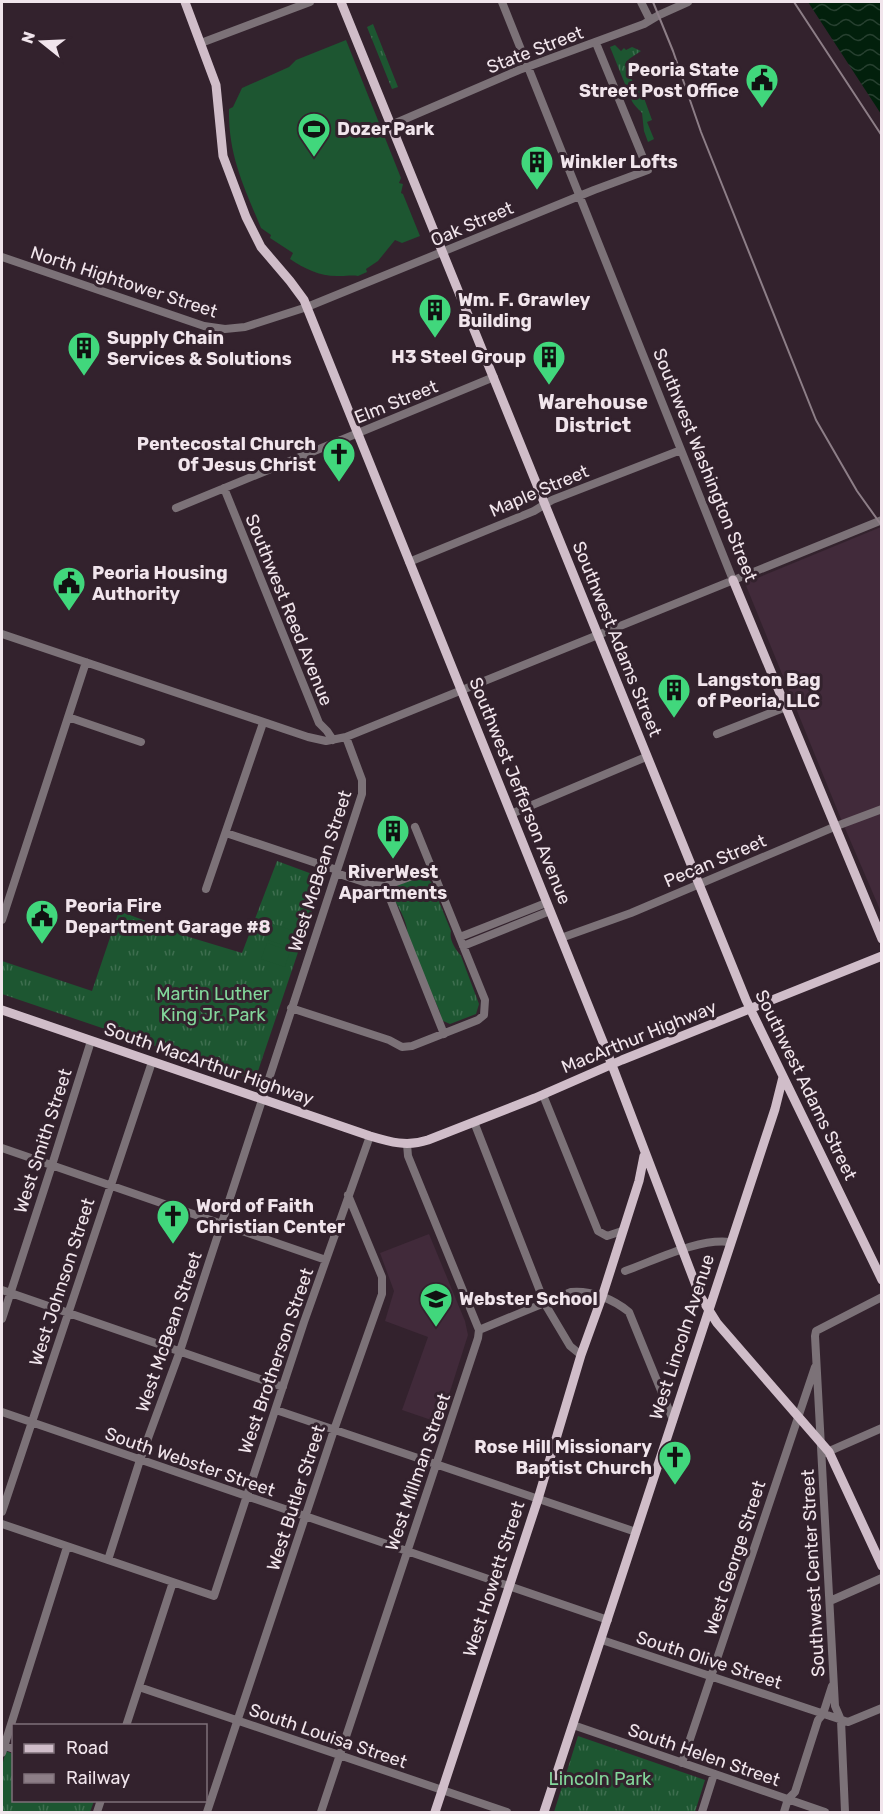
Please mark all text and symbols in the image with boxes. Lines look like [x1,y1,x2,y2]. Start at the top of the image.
north arrow [12,12,72,72]
street label: State Street [484,22,586,78]
text: N [17,29,39,46]
place label: Peoria State Street Post Office [579,59,739,102]
public building icon: Peoria State Street Post Office [744,62,780,109]
sports icon: Dozer Park [296,111,332,158]
place label: Dozer Park [337,118,435,140]
building icon: Winkler Lofts [519,144,555,191]
place label: Winkler Lofts [560,151,678,173]
street label: Oak Street [427,197,517,251]
street label: North Hightower Street [28,241,220,323]
place label: Wm. F. Grawley Building [458,289,591,332]
building icon: Wm. F. Grawley Building [417,292,453,339]
place label: Supply Chain Services & Solutions [107,327,292,370]
building icon: Supply Chain Services & Solutions [66,330,102,377]
building icon: H3 Steel Group [531,339,567,386]
street label: Southwest Washington Street [648,345,762,585]
place label: H3 Steel Group [391,346,526,368]
street label: Elm Street [351,375,441,429]
district label: Warehouse District [538,390,648,437]
place label: Pentecostal Church Of Jesus Christ [137,433,316,476]
church icon: Pentecostal Church Of Jesus Christ [321,436,357,483]
street label: Maple Street [486,460,592,522]
street label: Southwest Reed Avenue [240,511,338,709]
street label: Southwest Adams Street [568,538,666,740]
place label: Peoria Housing Authority [92,562,228,605]
public building icon: Peoria Housing Authority [51,565,87,612]
place label: Langston Bag of Peoria, LLC [697,669,821,712]
building icon: Langston Bag of Peoria, LLC [656,672,692,719]
street label: Southwest Jefferson Avenue [464,674,576,908]
street label: West McBean Street [284,788,356,954]
building icon: RiverWest Apartments [375,813,411,860]
street label: Pecan Street [661,830,769,892]
place label: RiverWest Apartments [339,861,447,904]
place label: Peoria Fire Department Garage #8 [65,895,271,938]
public building icon: Peoria Fire Department Garage #8 [24,898,60,945]
park label: Martin Luther King Jr. Park [156,983,270,1026]
street label: Southwest Adams Street [750,986,862,1184]
street label: MacArthur Highway [558,996,720,1078]
street label: South MacArthur Highway [101,1018,317,1110]
street label: West Smith Street [9,1066,77,1216]
street label: West Johnson Street [24,1195,100,1369]
place label: Word of Faith Christian Center [196,1195,345,1238]
church icon: Word of Faith Christian Center [155,1198,191,1245]
street label: West McBean Street [131,1249,207,1415]
street label: West Lincoln Avenue [645,1251,719,1423]
street label: West Brotherson Street [234,1265,318,1457]
school or university icon: Webster School [418,1281,454,1328]
place label: Webster School [459,1288,598,1310]
street label: West Millman Street [381,1390,455,1554]
street label: West Butler Street [262,1422,330,1574]
street label: South Webster Street [102,1423,278,1501]
place label: Rose Hill Missionary Baptist Church [474,1436,652,1479]
church icon: Rose Hill Missionary Baptist Church [657,1439,693,1486]
street label: Southwest Center Street [797,1469,829,1677]
street label: West George Street [700,1478,770,1638]
street label: West Howett Street [458,1498,530,1660]
street label: South Olive Street [633,1626,785,1694]
street label: South Louisa Street [246,1699,410,1773]
street label: South Helen Street [625,1719,783,1791]
legend [12,1724,207,1802]
text: Road [66,1737,109,1759]
text: Railway [66,1767,130,1789]
park label: Lincoln Park [549,1768,652,1790]

